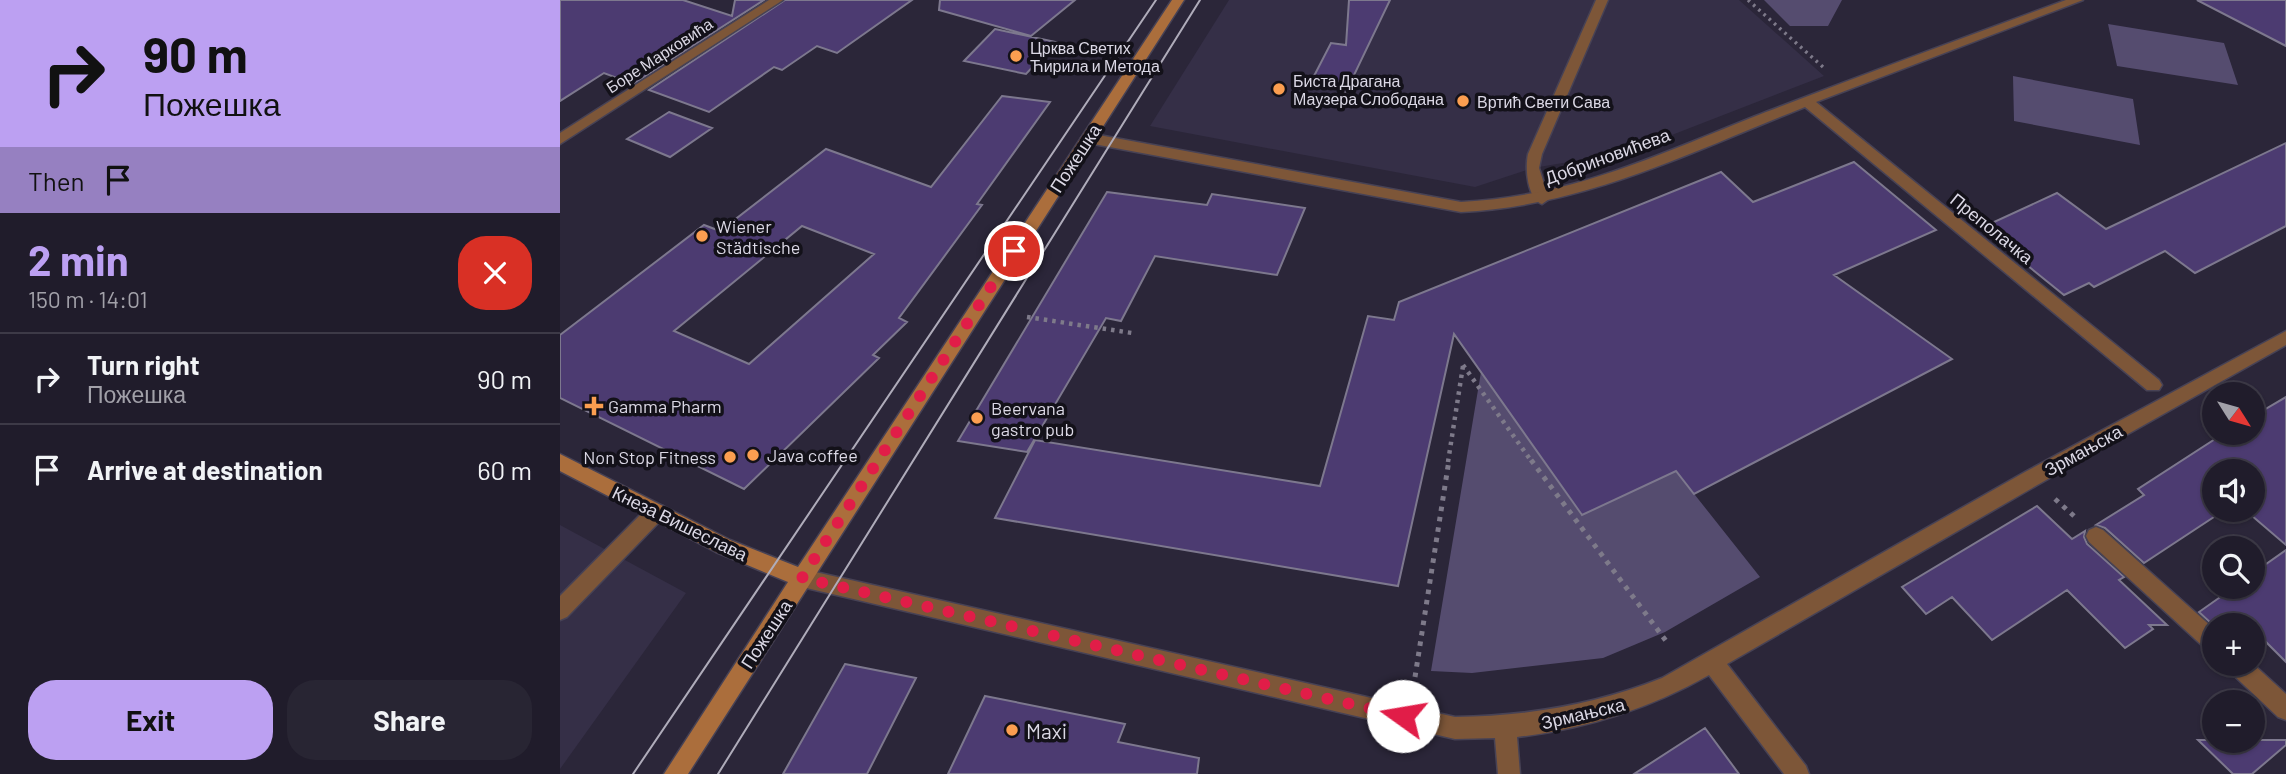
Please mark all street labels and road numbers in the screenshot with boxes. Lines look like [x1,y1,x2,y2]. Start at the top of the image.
street label: Боре Марковића [602,13,716,96]
street label: Пожешка [1045,119,1106,197]
street label: Добриновићева [1541,123,1674,189]
street label: Преполачка [1946,188,2039,269]
street label: Зрмањска [2040,419,2126,480]
street label: Кнеза Вишеслава [609,481,752,566]
street label: Пожешка [736,595,797,673]
street label: Зрмањска [1539,692,1628,733]

